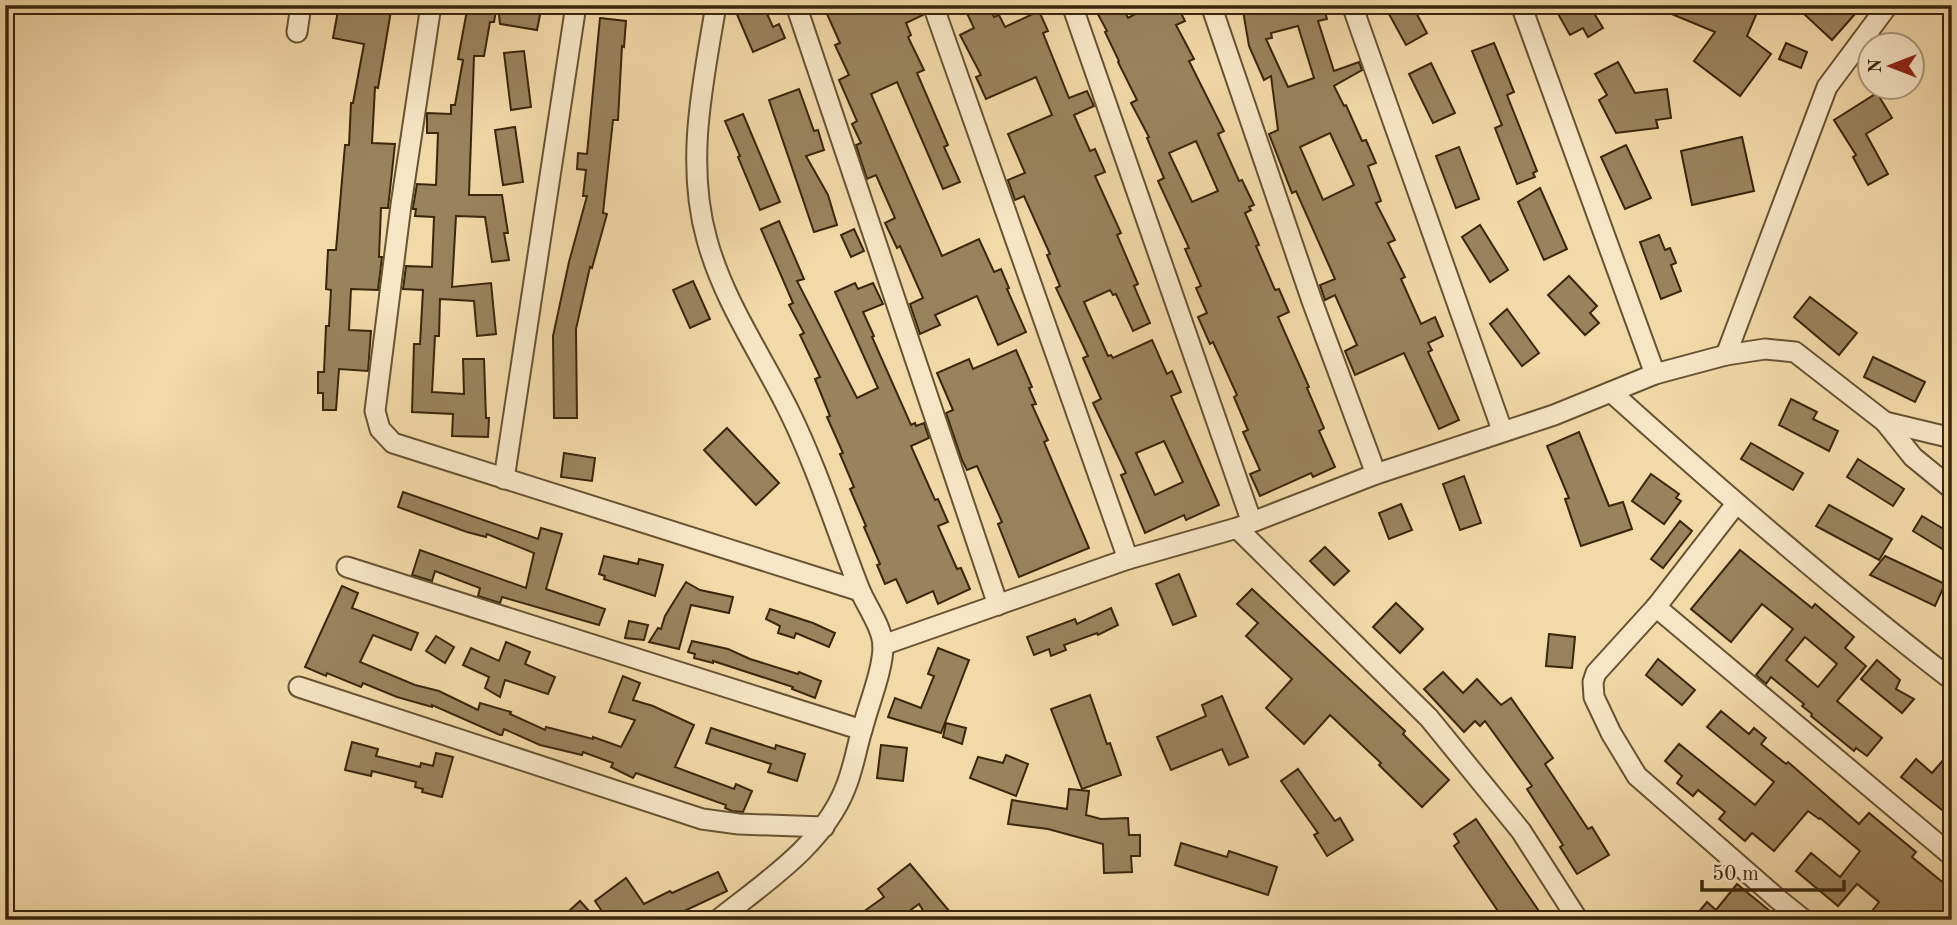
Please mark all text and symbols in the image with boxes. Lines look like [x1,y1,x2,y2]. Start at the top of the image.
north arrow [1856,32,1926,102]
text: N [1867,58,1886,73]
scale bar [1702,848,1843,892]
text: 50 m [1712,864,1759,885]

